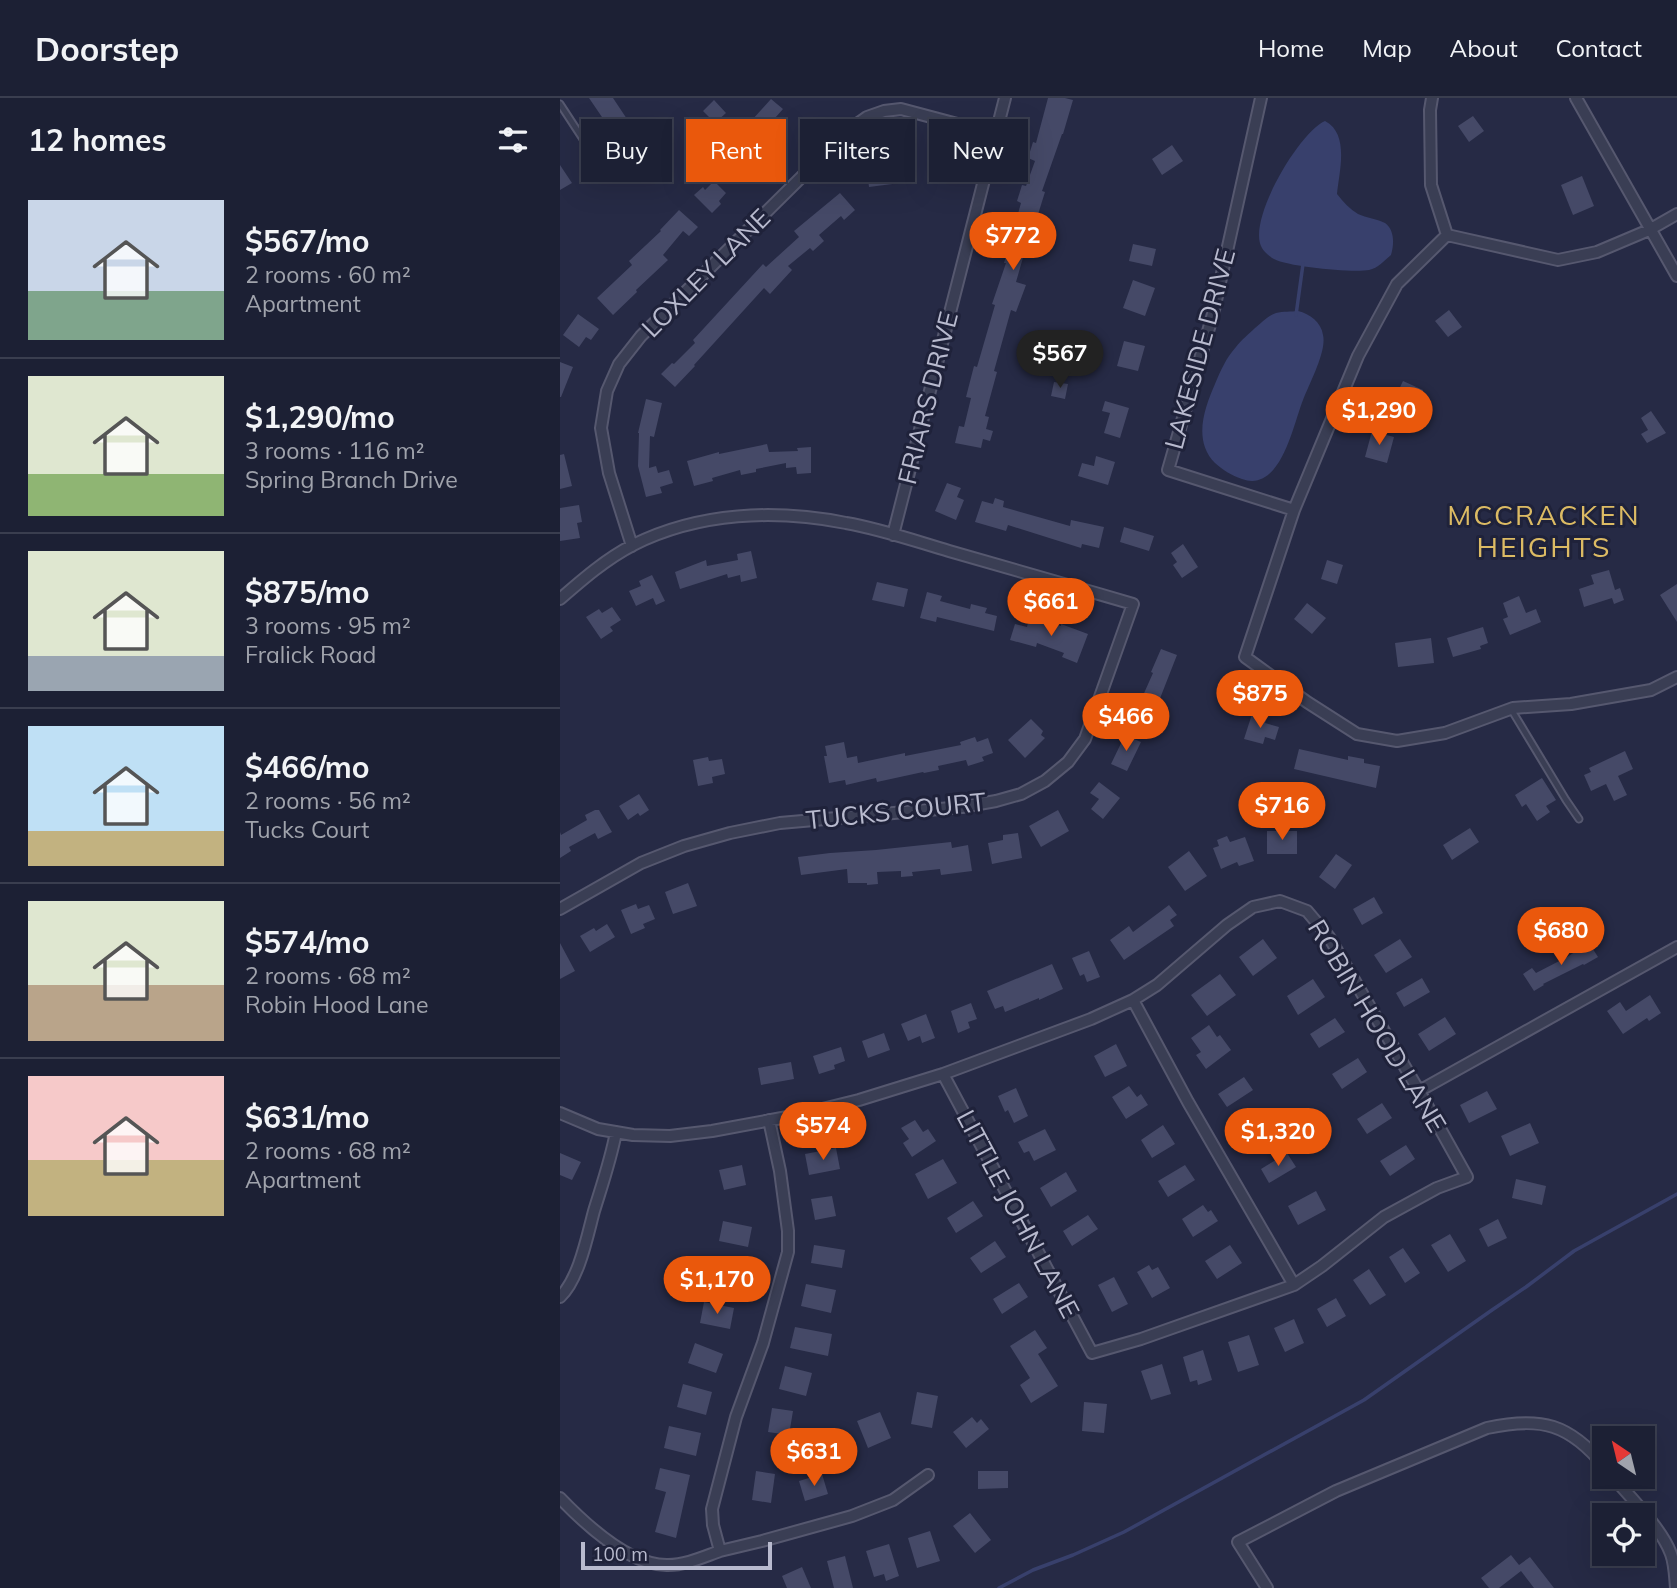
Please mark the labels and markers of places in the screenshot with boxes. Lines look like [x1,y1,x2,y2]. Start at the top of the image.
pin: $772 [972,212,1054,272]
pin: $567 [1019,330,1101,390]
pin: $1,290 [1322,388,1436,447]
pin: $661 [1010,578,1092,638]
pin: $875 [1219,670,1301,730]
pin: $466 [1085,694,1167,753]
pin: $716 [1241,782,1323,842]
pin: $680 [1520,908,1602,967]
pin: $574 [782,1102,864,1162]
pin: $1,320 [1221,1108,1335,1168]
pin: $1,170 [660,1256,774,1316]
pin: $631 [773,1428,855,1488]

